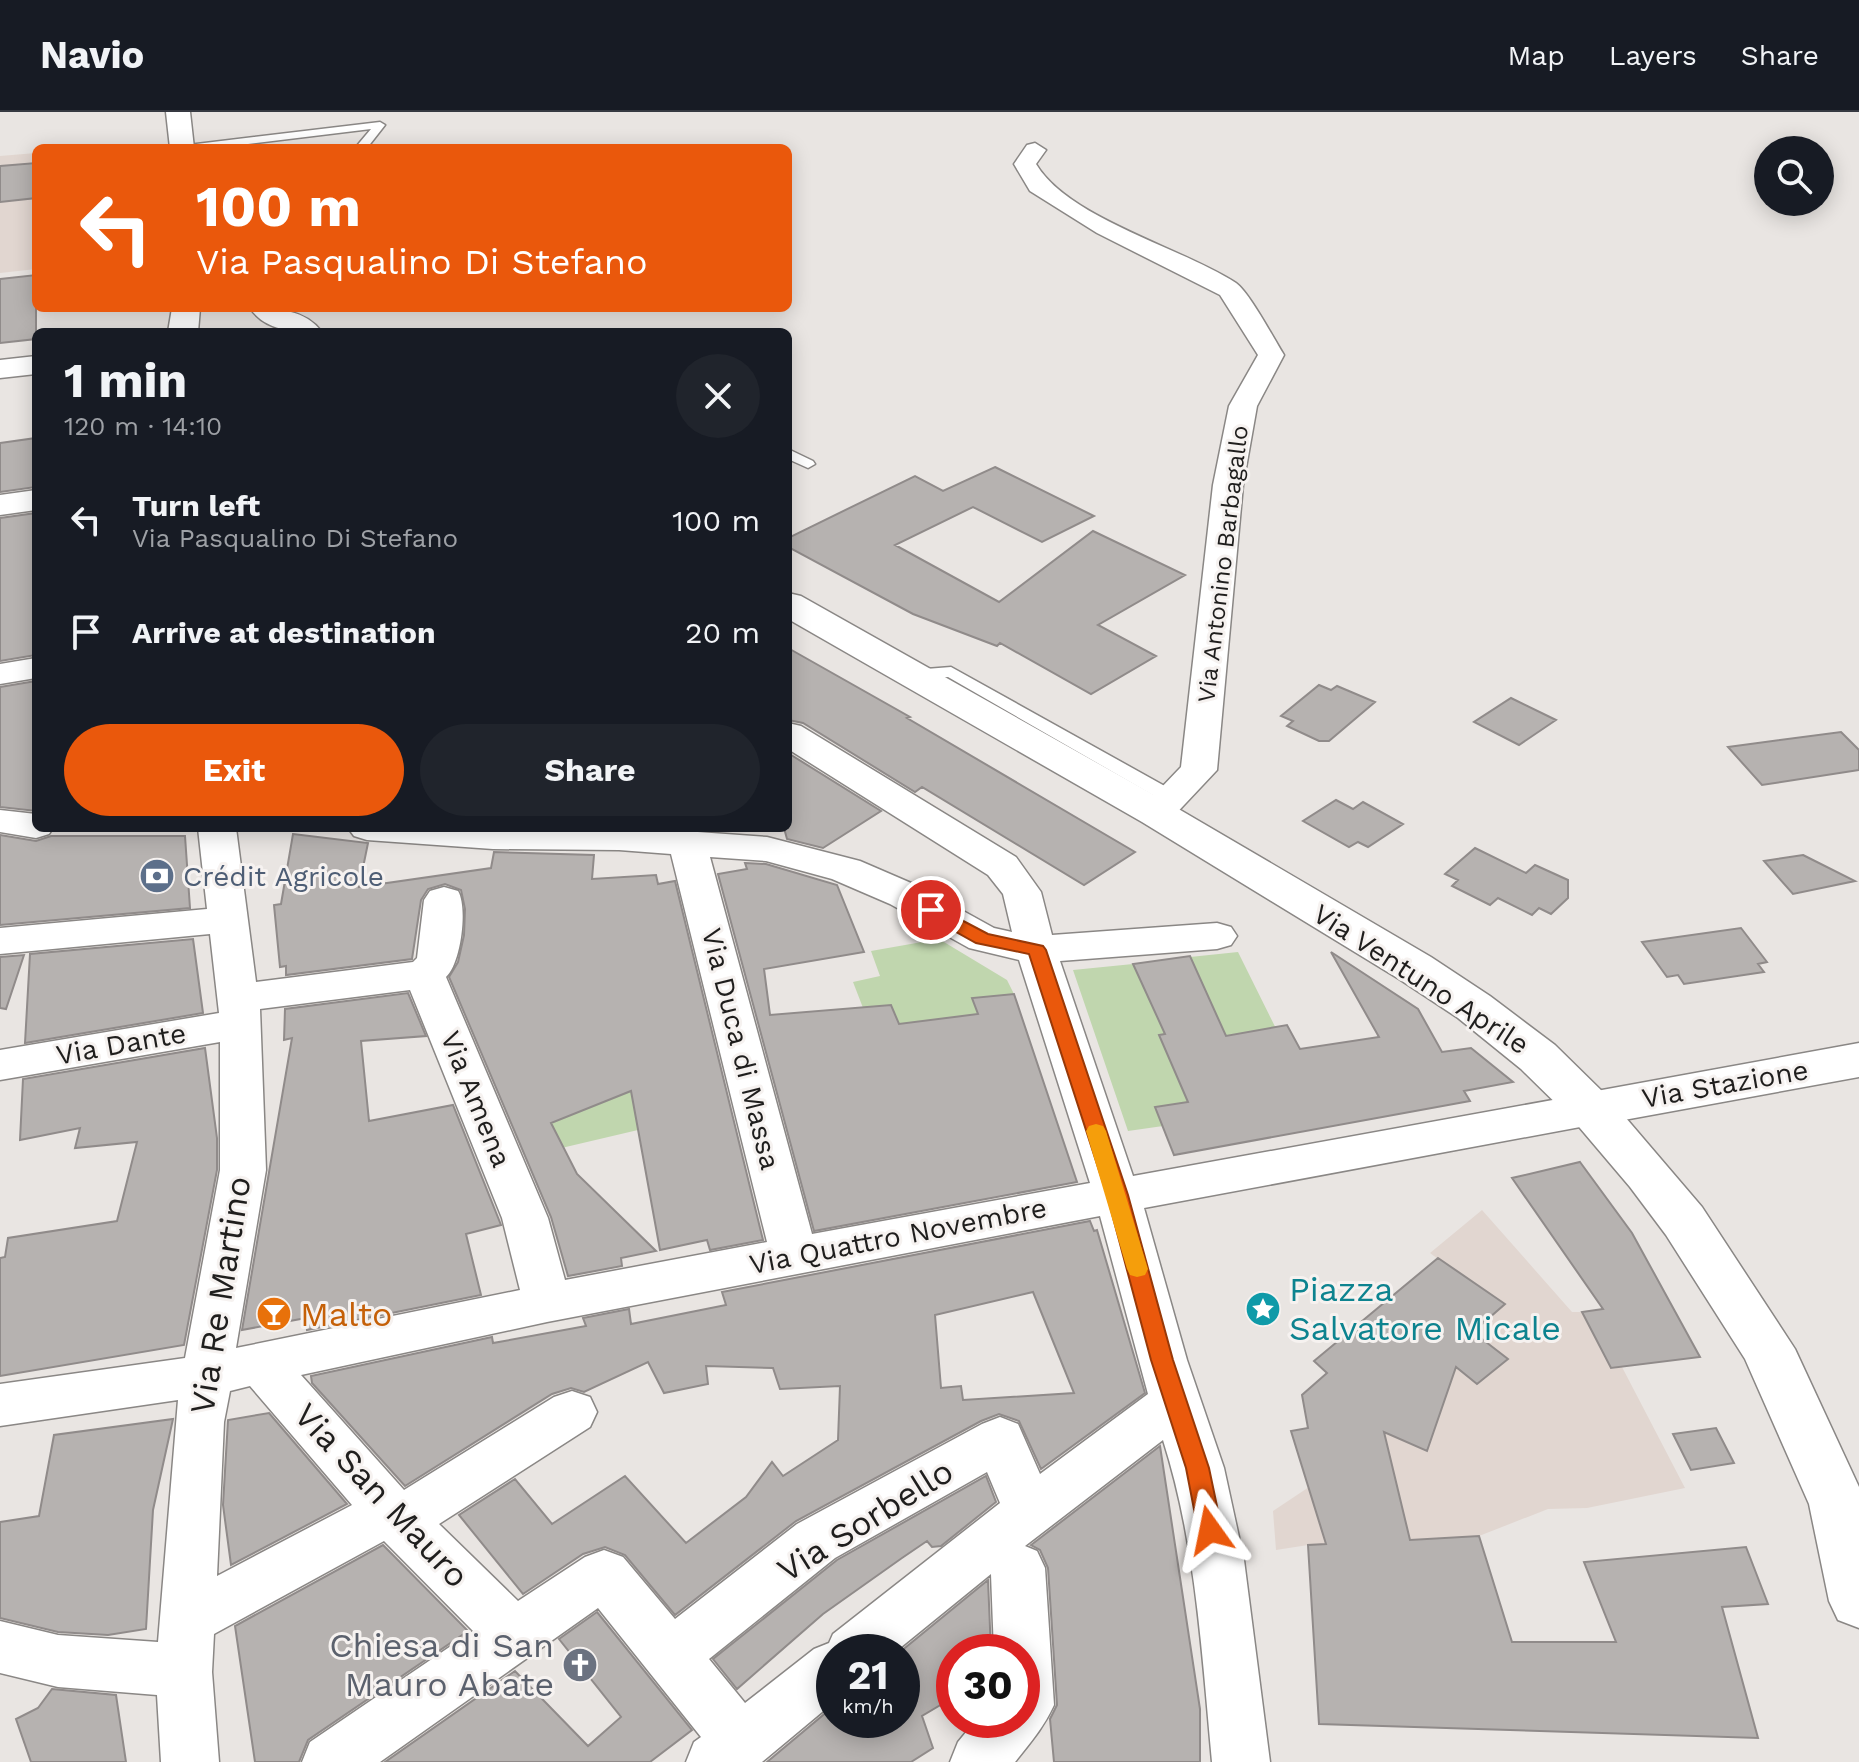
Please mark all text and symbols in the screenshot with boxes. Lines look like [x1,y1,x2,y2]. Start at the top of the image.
text: Navio [40,33,144,77]
text: Map [1508,39,1565,72]
text: Layers [1609,39,1697,72]
text: Share [1741,39,1819,72]
map controls [1754,136,1834,216]
button: search [1754,136,1834,216]
text: 100 m [196,174,361,240]
icon: left [64,176,168,280]
text: Via Pasqualino Di Stefano [196,241,648,283]
text: 1 min [64,352,187,409]
button: close [676,354,760,438]
text: 120 m · 14:10 [64,411,222,441]
street label: Via Antonino Barbagallo [1192,424,1254,704]
text: Turn left [132,488,260,523]
icon: left [64,498,108,542]
text: 100 m [672,503,760,538]
text: Via Pasqualino Di Stefano [132,523,458,553]
icon: arrive [64,610,108,654]
text: Arrive at destination [132,615,436,650]
text: 20 m [685,615,760,650]
button: Exit [64,724,404,816]
button: Share [420,724,760,816]
bank icon: Crédit Agricole [138,857,176,895]
place label: Crédit Agricole [183,860,384,893]
pin [897,876,965,944]
icon: arrive [909,888,953,932]
street label: Via Ventuno Aprile [1307,897,1535,1061]
street label: Via Duca di Massa [695,925,787,1173]
street label: Via Dante [53,1016,189,1072]
street label: Via Amena [434,1026,518,1172]
street label: Via Stazione [1639,1053,1811,1115]
street label: Via Re Martino [181,1173,259,1417]
street label: Via Quattro Novembre [747,1191,1049,1281]
place label: Piazza Salvatore Micale [1289,1269,1561,1348]
place icon: Piazza Salvatore Micale [1244,1290,1282,1328]
place label: Malto [300,1294,392,1334]
bar icon: Malto [255,1295,293,1333]
street label: Via San Mauro [286,1395,478,1595]
street label: Via Sorbello [770,1450,960,1590]
position arrow [1168,1488,1252,1572]
place label: Chiesa di San Mauro Abate [329,1625,554,1704]
speed limit sign: 30 [936,1634,1040,1738]
church icon: Chiesa di San Mauro Abate [561,1646,599,1684]
text: 21 [847,1652,889,1699]
text: km/h [842,1694,894,1718]

